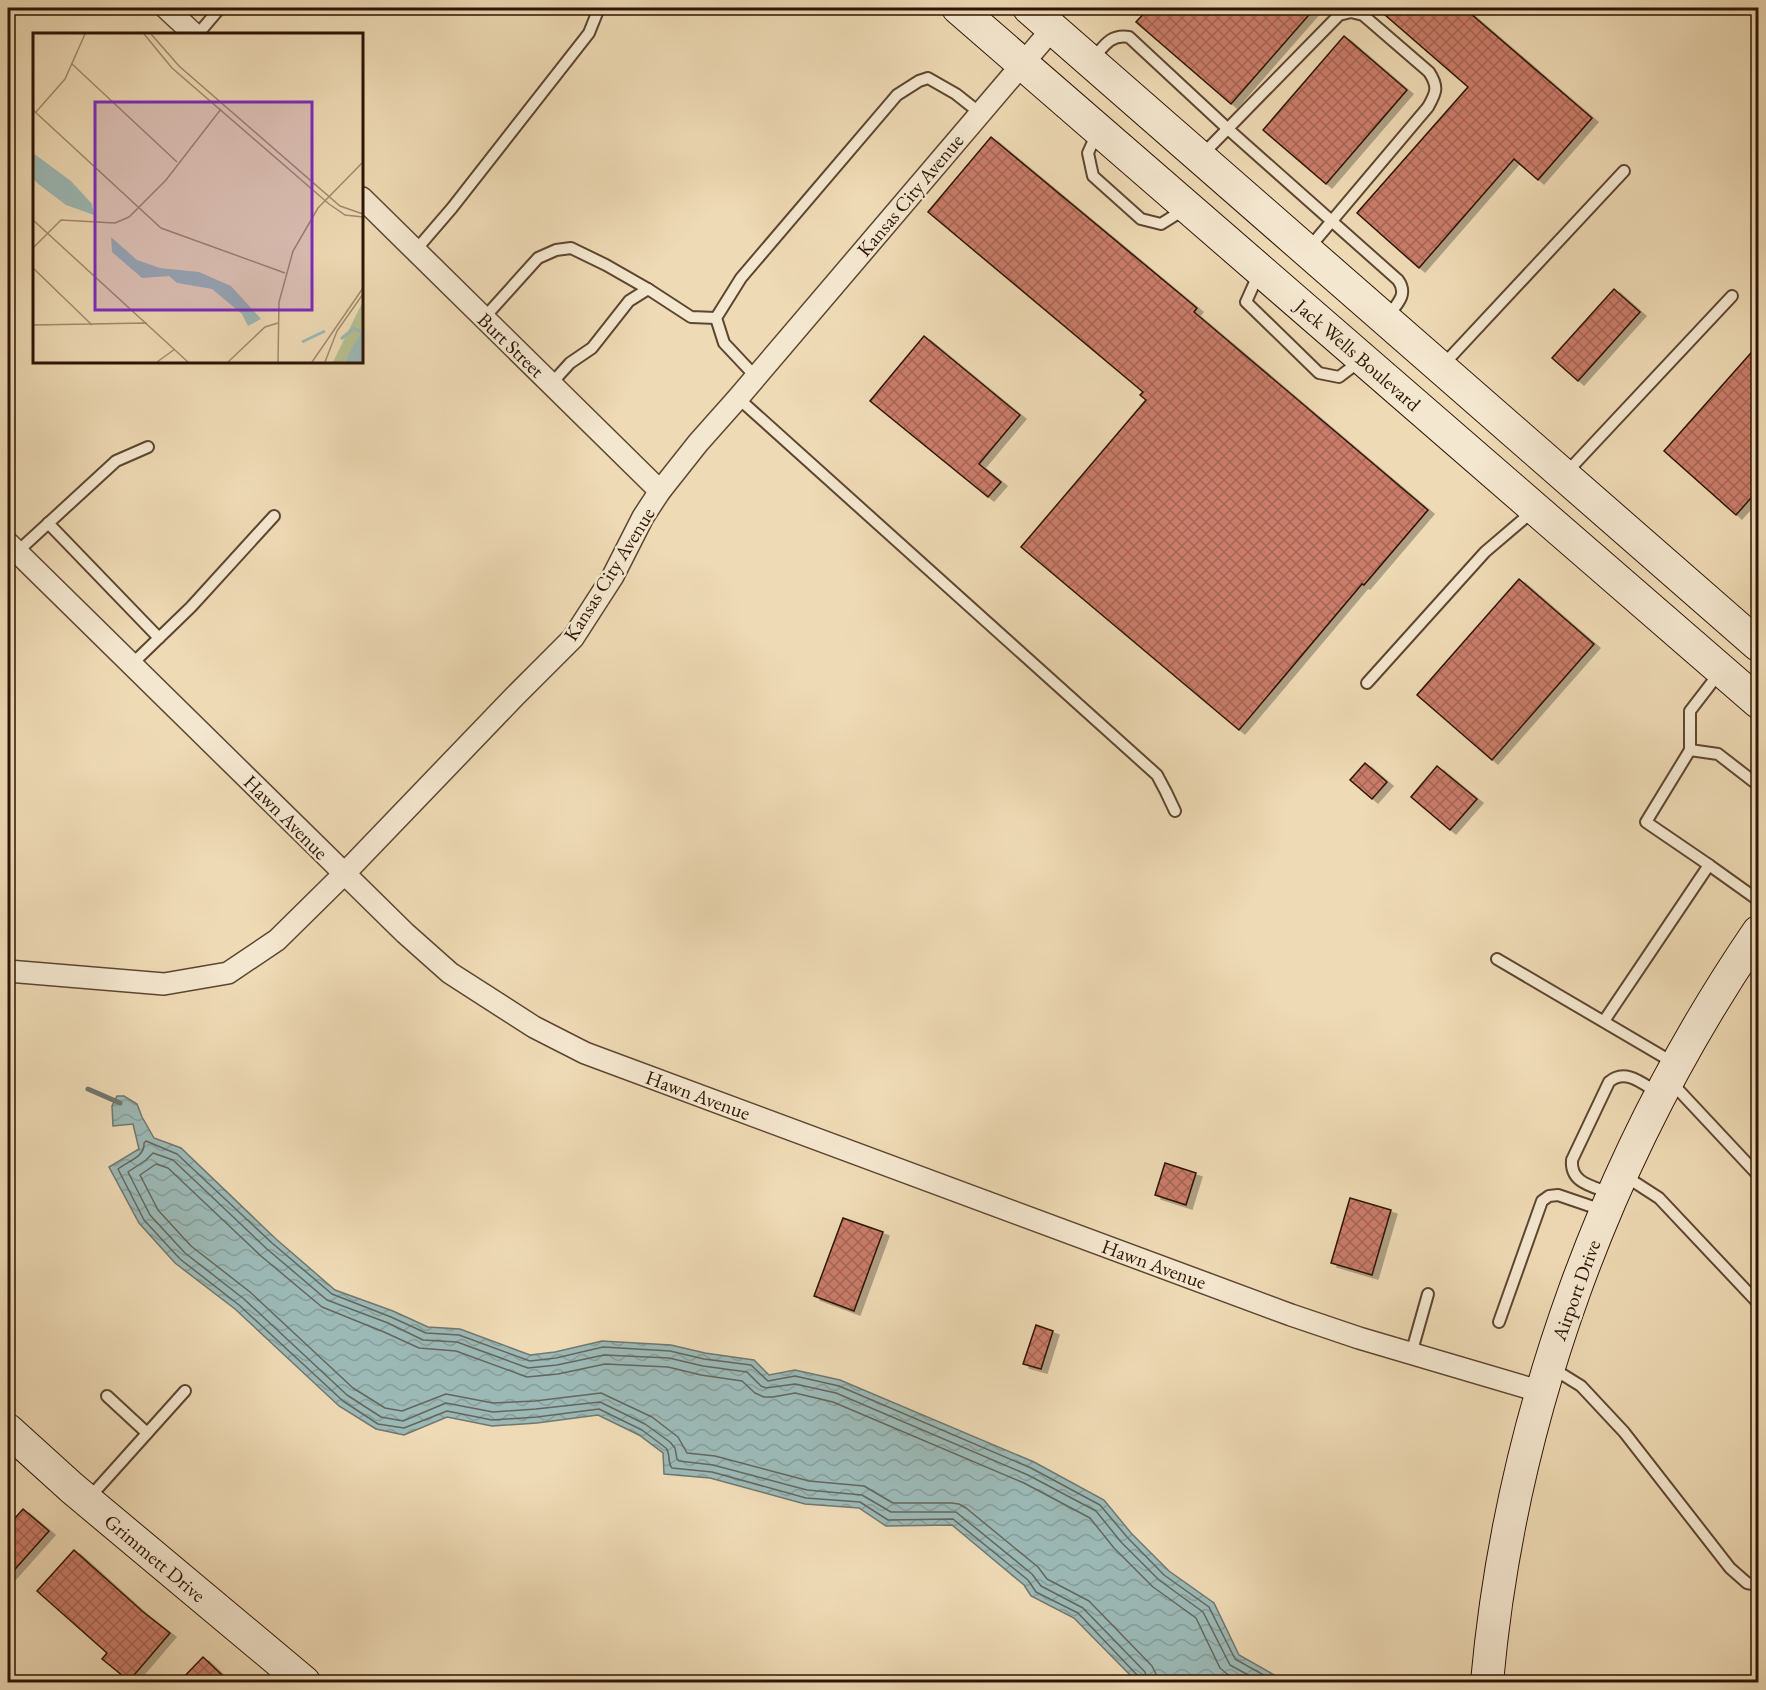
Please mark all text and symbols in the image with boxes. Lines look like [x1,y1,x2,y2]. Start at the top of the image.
inset map [33,33,363,363]
street label: Kansas City Avenue [851,128,969,262]
street label: Jack Wells Boulevard [1288,292,1427,417]
street label: Burt Street [472,307,550,384]
street label: Kansas City Avenue [558,502,661,646]
street label: Hawn Avenue [238,769,334,865]
street label: Hawn Avenue [642,1064,754,1126]
street label: Hawn Avenue [1098,1233,1210,1295]
street label: Airport Drive [1545,1236,1606,1345]
street label: Grimmett Drive [99,1508,211,1608]

